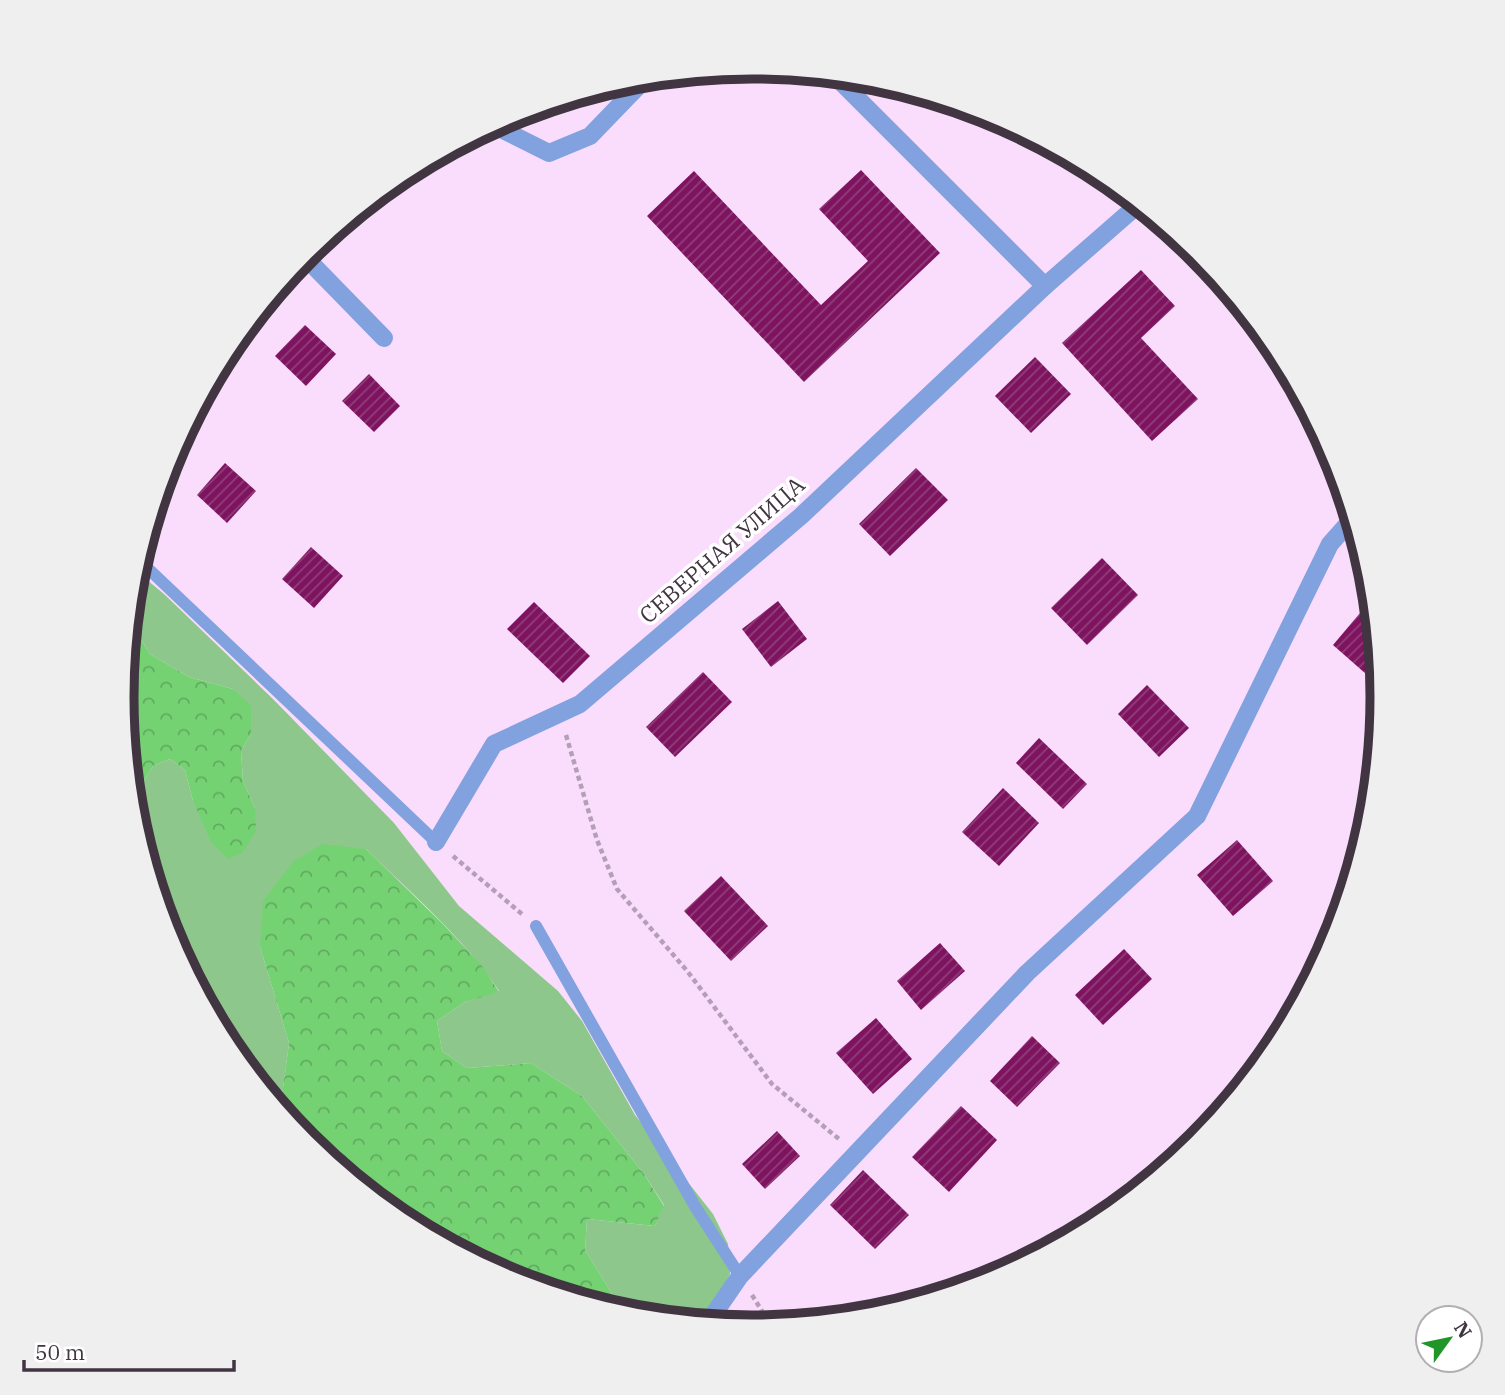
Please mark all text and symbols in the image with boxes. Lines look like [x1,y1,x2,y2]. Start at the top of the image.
street label: СЕВЕРНАЯ УЛИЦА [632,469,810,629]
north arrow [1414,1304,1484,1374]
text: N [1449,1317,1477,1343]
scale bar [24,1328,234,1372]
text: 50 m [35,1338,85,1366]

